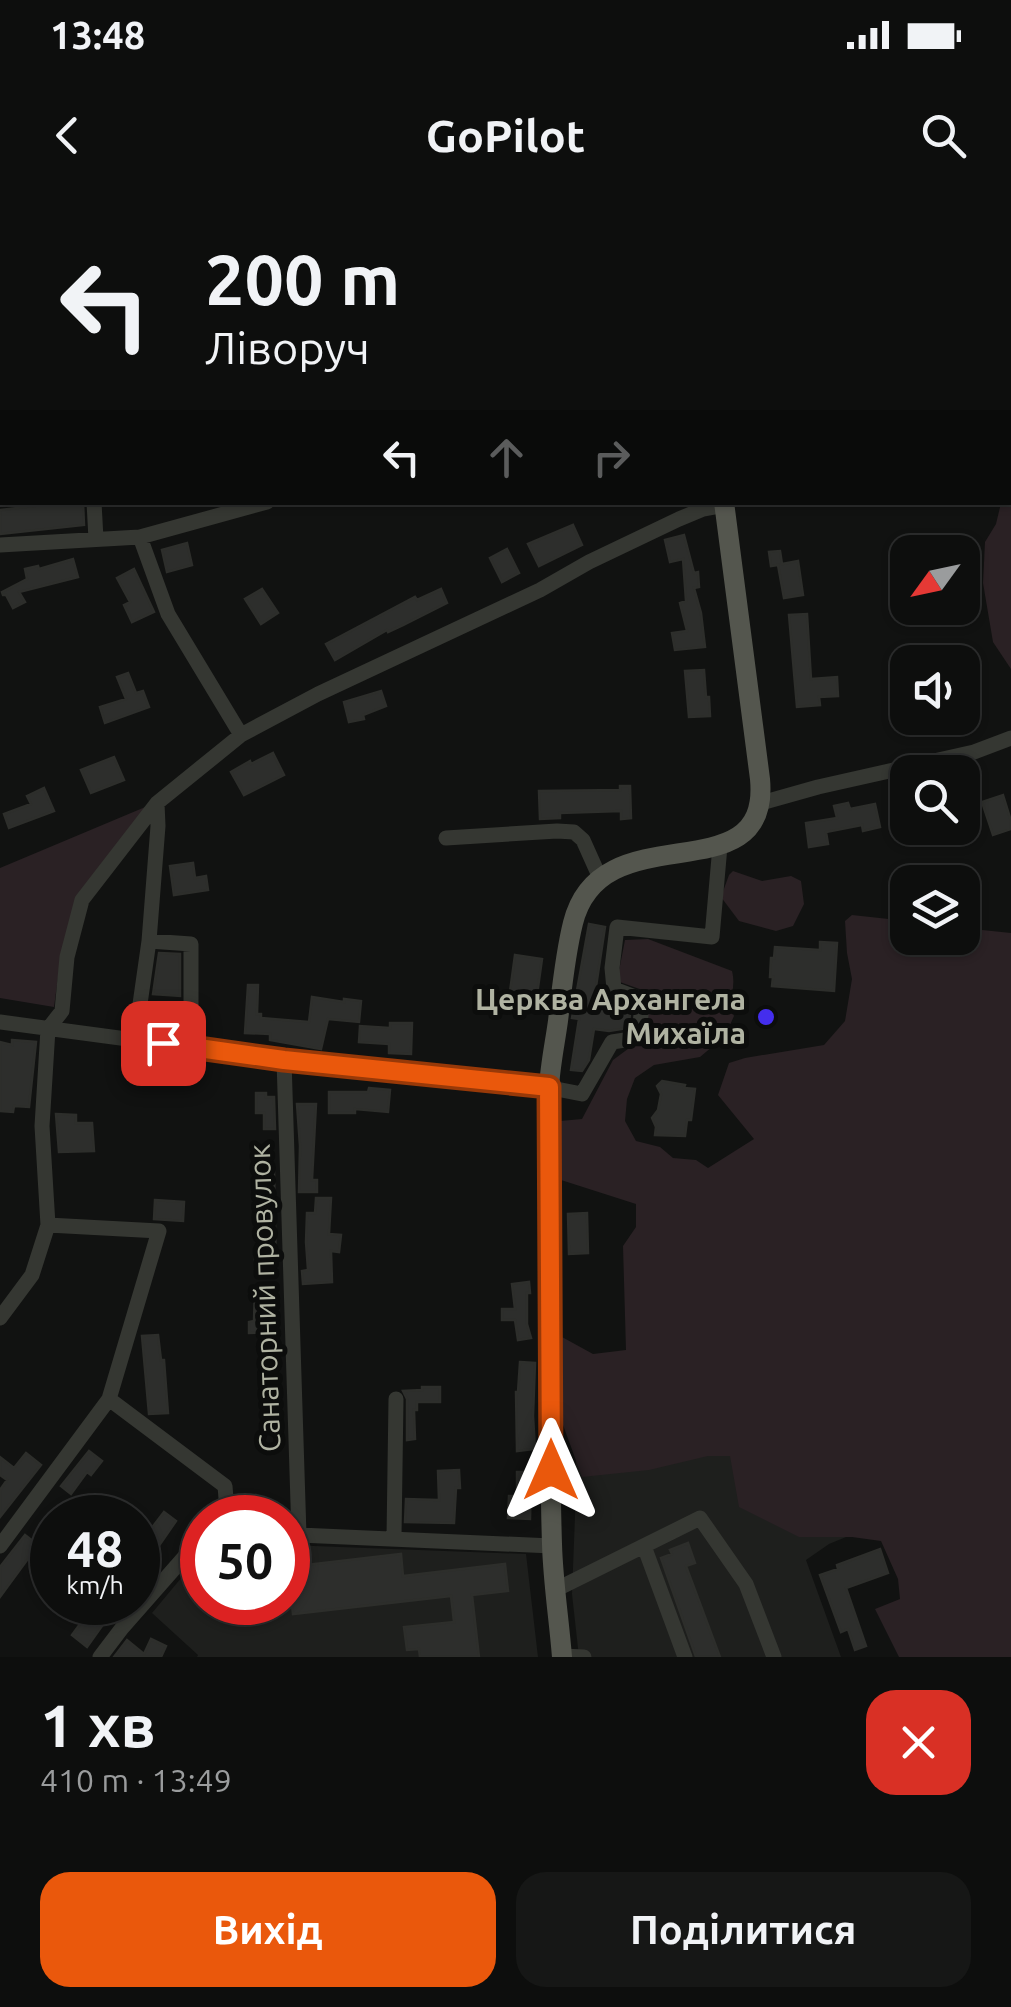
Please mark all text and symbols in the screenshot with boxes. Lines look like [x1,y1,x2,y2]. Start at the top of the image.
text: 13:48 [50,14,145,56]
icon: back [40,108,95,163]
icon: search [916,108,971,163]
text: GoPilot [426,110,585,161]
icon: left [40,240,170,370]
text: 200 m [205,240,400,318]
text: Ліворуч [205,322,370,373]
icon: left [374,430,429,485]
icon: ahead [479,430,534,485]
icon: right [584,430,639,485]
north arrow [890,535,980,625]
map controls [890,535,980,955]
button: sound [890,645,980,735]
button: search [890,755,980,845]
button: layers [890,865,980,955]
place label: Церква Архангела Михаїла [475,982,746,1050]
pin [121,1001,206,1086]
marker: Церква Архангела Михаїла [755,1006,777,1028]
icon: arrive [136,1016,191,1071]
street label: Санаторний провулок [242,1143,286,1453]
position arrow [499,1418,603,1522]
speed limit sign: 50 [180,1495,310,1625]
text: 48 [67,1520,123,1576]
text: km/h [66,1571,124,1599]
button: close [866,1690,971,1795]
text: 1 хв [40,1691,156,1758]
text: 410 m · 13:49 [40,1762,232,1798]
button: Вихід [40,1872,496,1987]
button: Поділитися [516,1872,971,1987]

